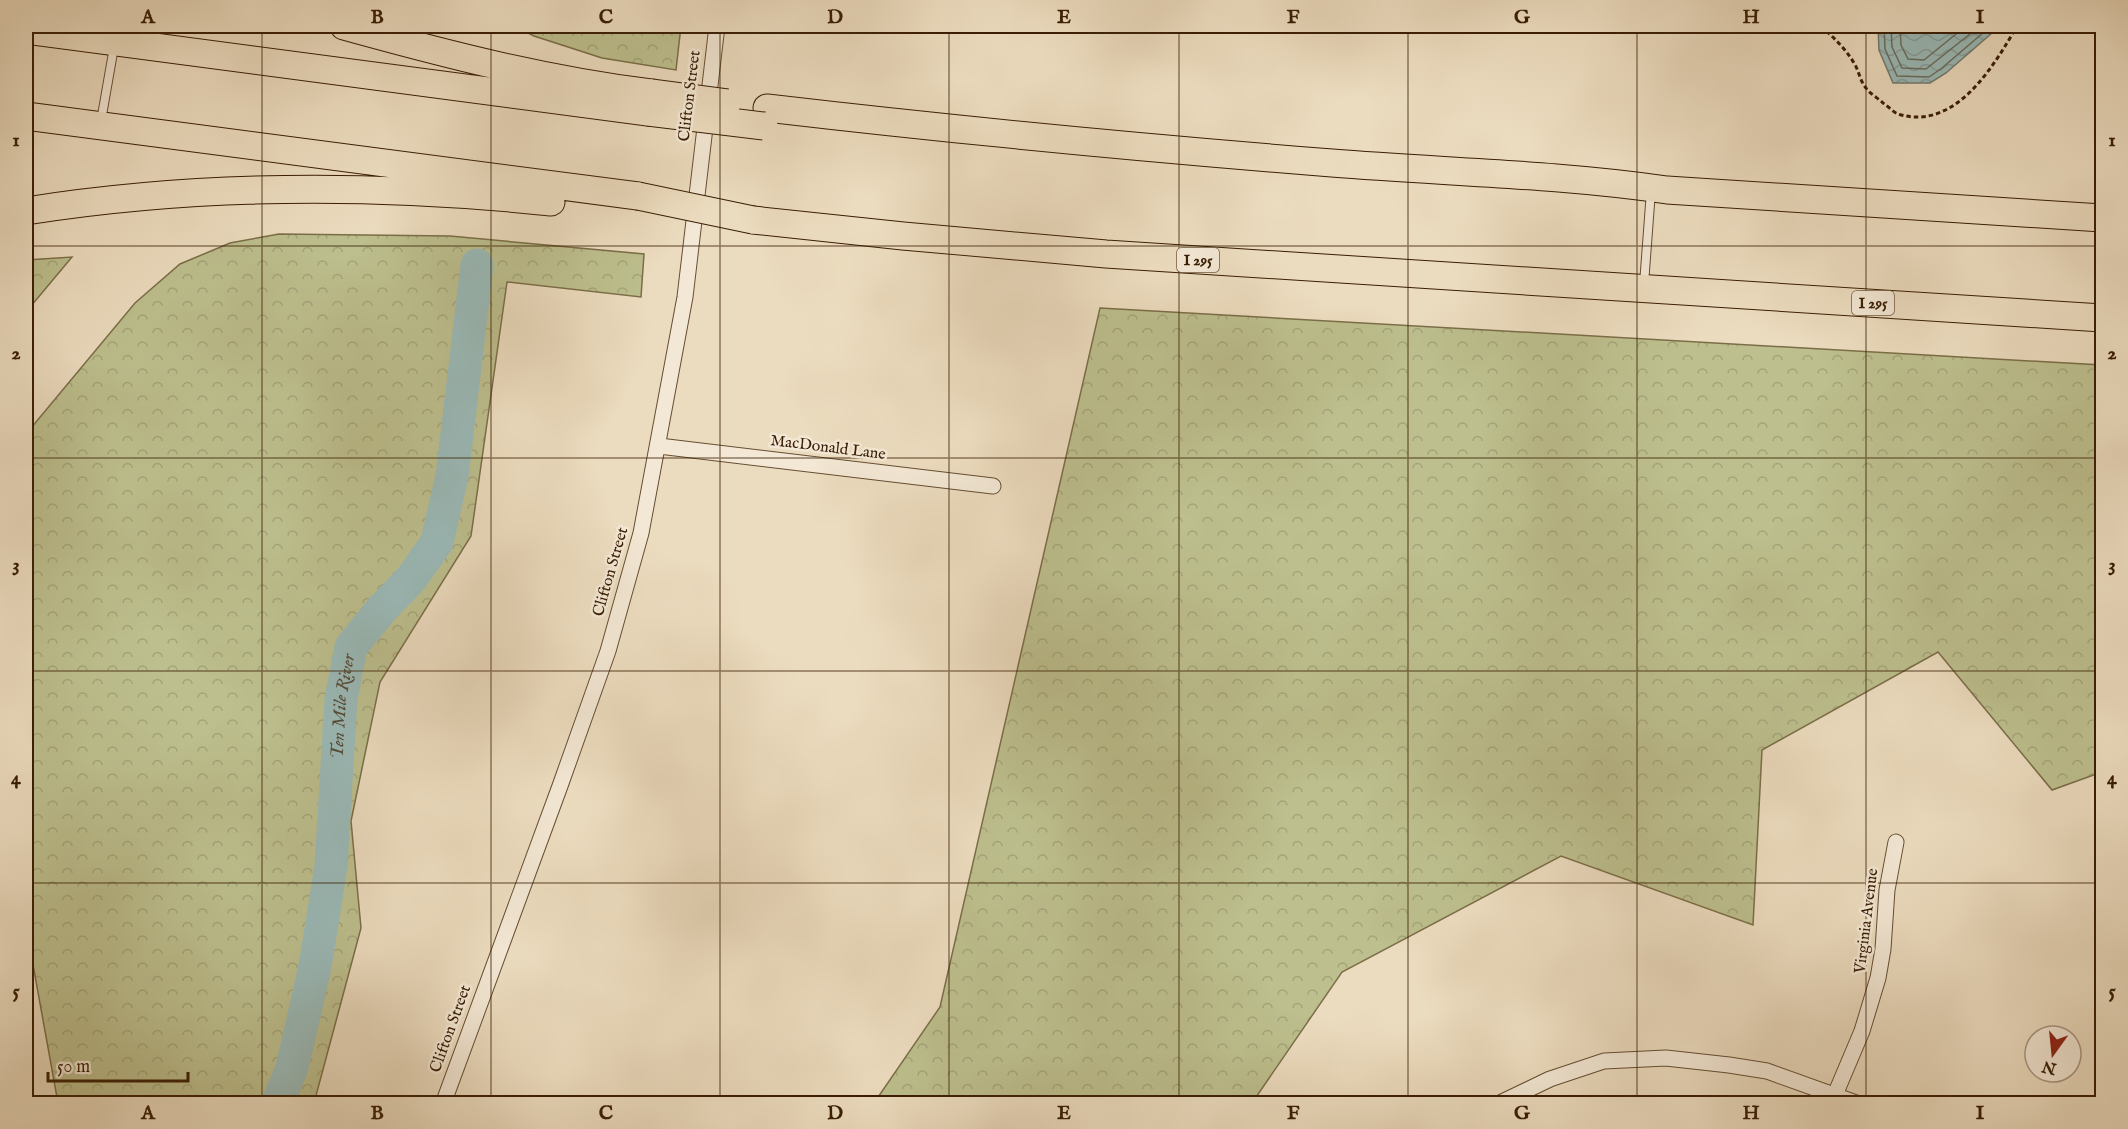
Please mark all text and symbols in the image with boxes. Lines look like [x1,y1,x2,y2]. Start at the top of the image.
text: A [140,5,156,30]
text: B [370,5,384,30]
text: C [599,5,613,30]
text: D [827,5,843,30]
text: E [1057,5,1071,30]
text: F [1287,5,1300,30]
text: G [1514,5,1531,30]
text: H [1742,5,1760,30]
text: I [1976,5,1985,30]
street label: Clifton Street [674,49,706,143]
text: 1 [12,128,20,153]
text: 1 [2108,128,2116,153]
road number: I 295 [1177,248,1219,272]
road number: I 295 [1852,291,1894,315]
text: 2 [11,341,21,366]
text: 2 [2107,341,2117,366]
street label: MacDonald Lane [769,431,887,465]
street label: Clifton Street [589,525,633,619]
text: 3 [12,553,20,578]
text: 3 [2108,553,2116,578]
water label: Ten Mile River [326,651,361,759]
text: 4 [11,766,22,791]
text: 4 [2107,766,2118,791]
street label: Virginia Avenue [1851,867,1883,976]
text: 5 [12,979,20,1004]
text: 5 [2108,979,2116,1004]
street label: Clifton Street [426,982,476,1075]
north arrow [2023,1024,2083,1084]
scale bar [48,1045,188,1083]
text: N [2040,1055,2060,1078]
text: 50 m [57,1056,90,1079]
text: A [140,1101,156,1126]
text: B [370,1101,384,1126]
text: C [599,1101,613,1126]
text: D [827,1101,843,1126]
text: E [1057,1101,1071,1126]
text: F [1287,1101,1300,1126]
text: G [1514,1101,1531,1126]
text: H [1742,1101,1760,1126]
text: I [1976,1101,1985,1126]

